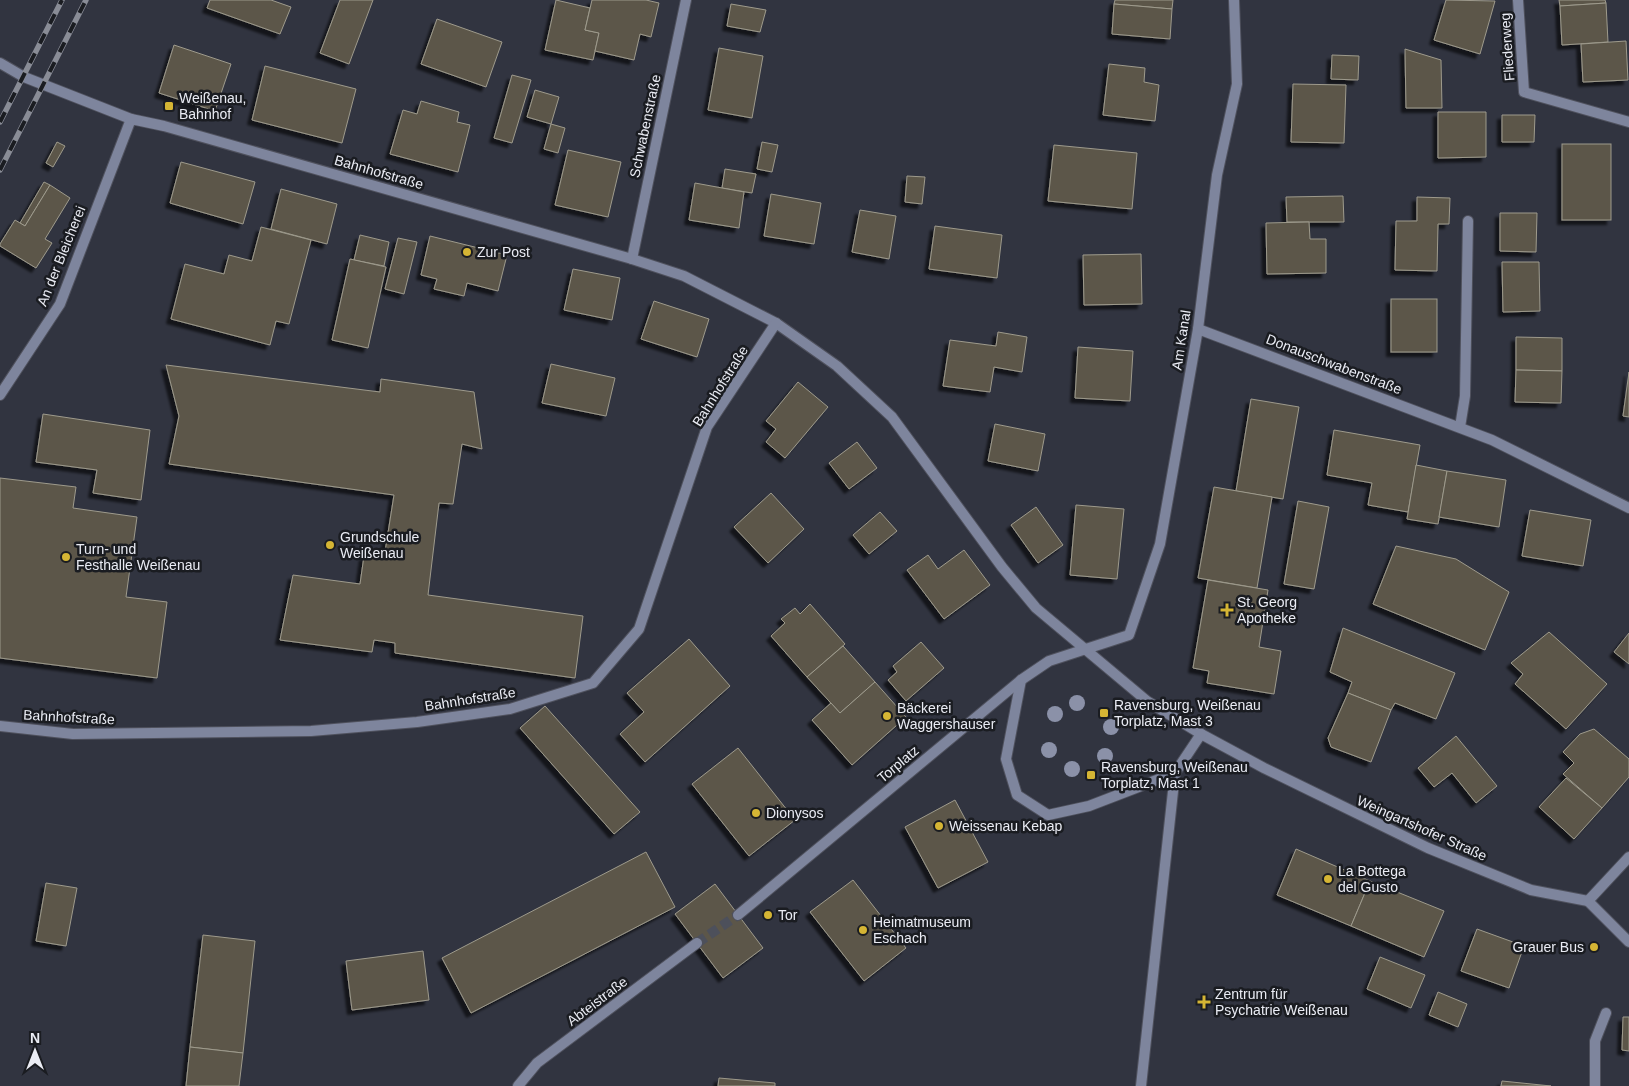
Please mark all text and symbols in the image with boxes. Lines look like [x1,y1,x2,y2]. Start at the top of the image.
street label: Fliederweg [1497,12,1517,82]
street label: Schwabenstraße [626,73,664,179]
place label: Weißenau, Bahnhof [179,90,246,122]
marker: Weißenau, Bahnhof [163,100,175,112]
street label: Bahnhofstraße [333,152,426,192]
street label: An der Bleicherei [34,204,88,308]
place label: Zur Post [477,244,530,260]
marker: Zur Post [461,246,473,258]
street label: Am Kanal [1168,309,1194,371]
street label: Donauschwabenstraße [1264,331,1404,397]
street label: Bahnhofstraße [689,343,751,429]
place label: Grundschule Weißenau [340,529,420,561]
marker: Grundschule Weißenau [324,539,336,551]
place label: Turn- und Festhalle Weißenau [76,541,200,573]
marker: Turn- und Festhalle Weißenau [60,551,72,563]
place label: St. Georg Apotheke [1237,594,1297,626]
marker: St. Georg Apotheke [1221,604,1233,616]
street label: Bahnhofstraße [423,684,517,714]
place label: Ravensburg, Weißenau Torplatz, Mast 3 [1114,697,1261,729]
place label: Bäckerei Waggershauser [897,700,996,732]
street label: Bahnhofstraße [23,707,115,727]
marker: Ravensburg, Weißenau Torplatz, Mast 3 [1098,707,1110,719]
marker: Bäckerei Waggershauser [881,710,893,722]
street label: Torplatz [874,742,922,786]
place label: Ravensburg, Weißenau Torplatz, Mast 1 [1101,759,1248,791]
marker: Ravensburg, Weißenau Torplatz, Mast 1 [1085,769,1097,781]
street label: Weingartshofer Straße [1355,792,1490,864]
place label: Dionysos [766,805,824,821]
marker: Dionysos [750,807,762,819]
place label: Weissenau Kebap [949,818,1063,834]
marker: Weissenau Kebap [933,820,945,832]
place label: La Bottega del Gusto [1338,863,1406,895]
marker: La Bottega del Gusto [1322,873,1334,885]
place label: Tor [778,907,798,923]
marker: Tor [762,909,774,921]
place label: Heimatmuseum Eschach [873,914,971,946]
marker: Heimatmuseum Eschach [857,924,869,936]
place label: Grauer Bus [1512,939,1584,955]
marker: Grauer Bus [1588,941,1600,953]
street label: Abteistraße [564,973,631,1029]
place label: Zentrum für Psychatrie Weißenau [1215,986,1348,1018]
marker: Zentrum für Psychatrie Weißenau [1197,995,1211,1009]
north arrow [10,1026,60,1076]
text: N [30,1030,40,1046]

